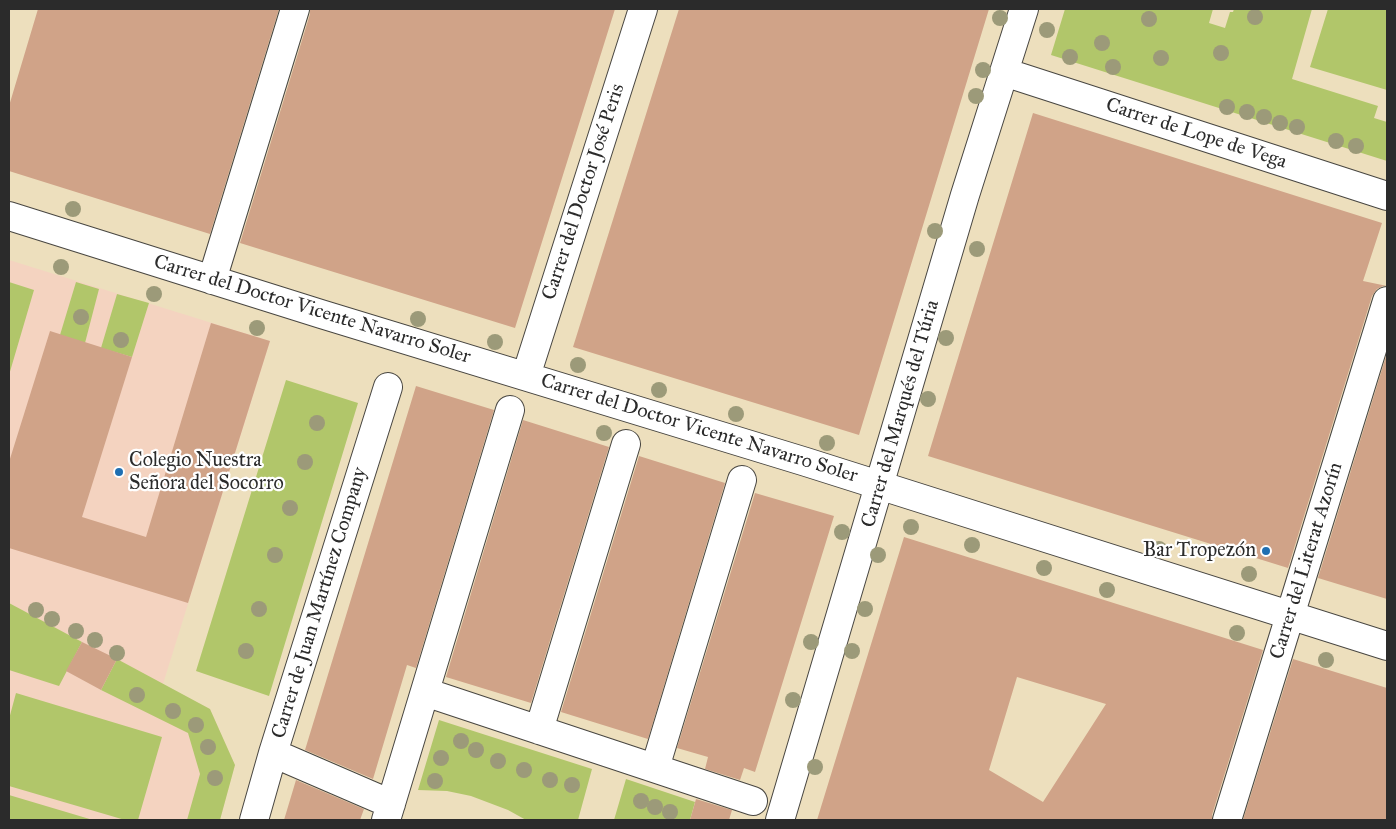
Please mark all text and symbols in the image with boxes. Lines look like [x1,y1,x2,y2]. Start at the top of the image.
street label: Carrer del Doctor José Peris [538,81,630,303]
street label: Carrer de Lope de Vega [1103,93,1289,175]
street label: Carrer del Doctor Vicente Navarro Soler [151,250,473,370]
street label: Carrer del Marqués del Túria [857,298,945,530]
street label: Carrer del Doctor Vicente Navarro Soler [538,369,860,489]
place label: Colegio Nuestra Señora del Socorro [129,449,284,496]
street label: Carrer del Literat Azorín [1266,460,1348,662]
street label: Carrer de Juan Martínez Company [267,464,373,742]
marker: Colegio Nuestra Señora del Socorro [113,466,125,478]
place label: Bar Tropezón [1143,539,1256,563]
marker: Bar Tropezón [1260,545,1272,557]

